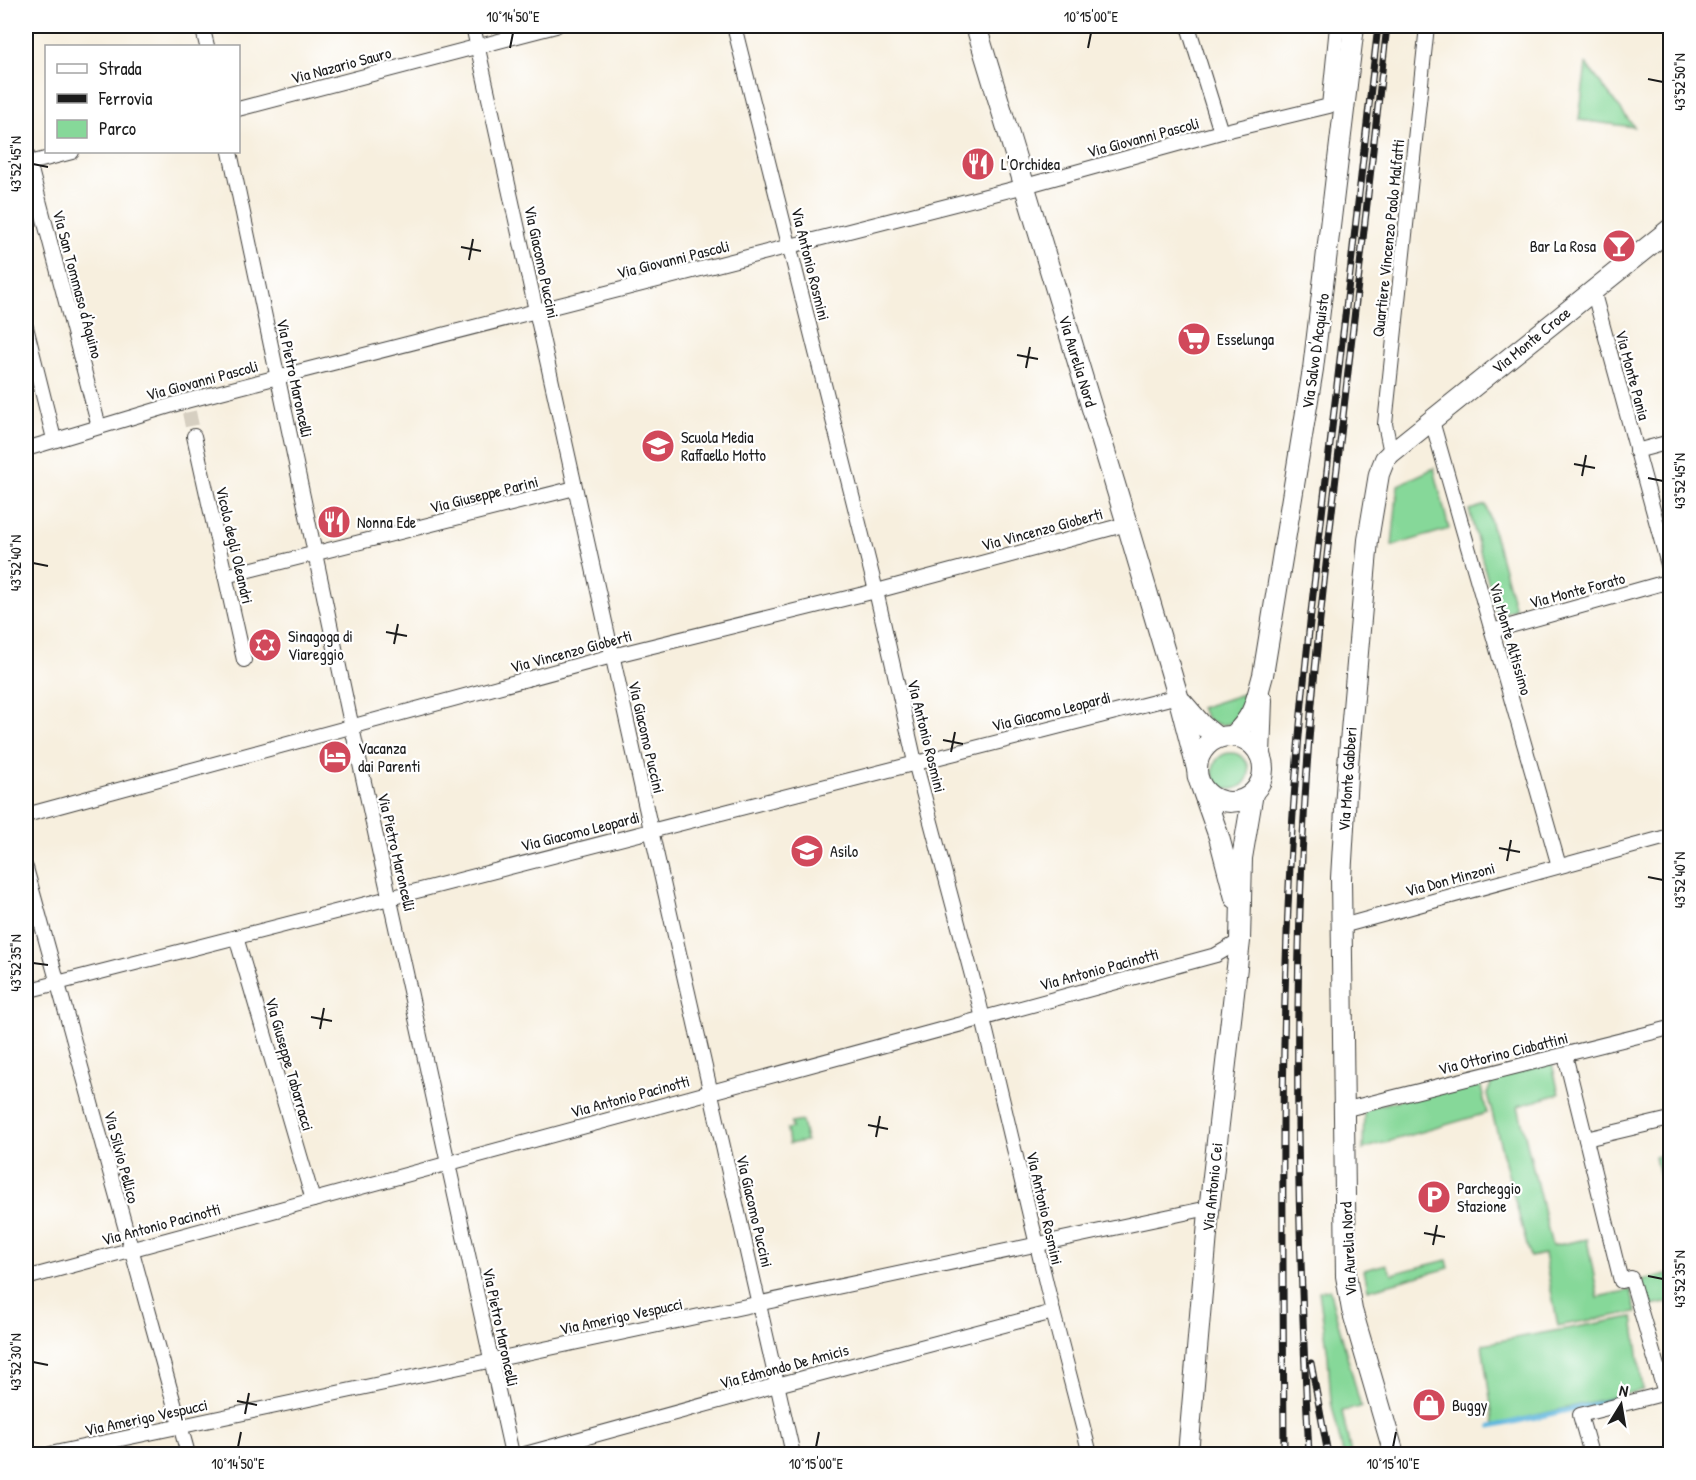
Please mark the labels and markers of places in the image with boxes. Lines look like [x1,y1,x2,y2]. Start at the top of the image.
restaurant icon: L'Orchidea [960,146,996,182]
place label: L'Orchidea [1001,153,1060,175]
bar icon: Bar La Rosa [1601,228,1637,264]
place label: Bar La Rosa [1530,235,1596,257]
supermarket icon: Esselunga [1176,321,1212,357]
place label: Esselunga [1217,328,1274,350]
place label: Scuola Media Raffaello Motto [681,426,767,466]
school or university icon: Scuola Media Raffaello Motto [640,428,676,464]
restaurant icon: Nonna Ede [316,504,352,540]
place label: Nonna Ede [357,511,417,533]
place label: Sinagoga di Viareggio [288,625,353,665]
synagogue icon: Sinagoga di Viareggio [247,627,283,663]
place label: Vacanza dai Parenti [358,737,421,777]
hotel icon: Vacanza dai Parenti [317,739,353,775]
school or university icon: Asilo [789,833,825,869]
place label: Asilo [830,840,859,862]
place label: Parcheggio Stazione [1457,1177,1521,1217]
parking icon: Parcheggio Stazione [1416,1179,1452,1215]
shop icon: Buggy [1411,1387,1447,1423]
place label: Buggy [1452,1394,1488,1416]

